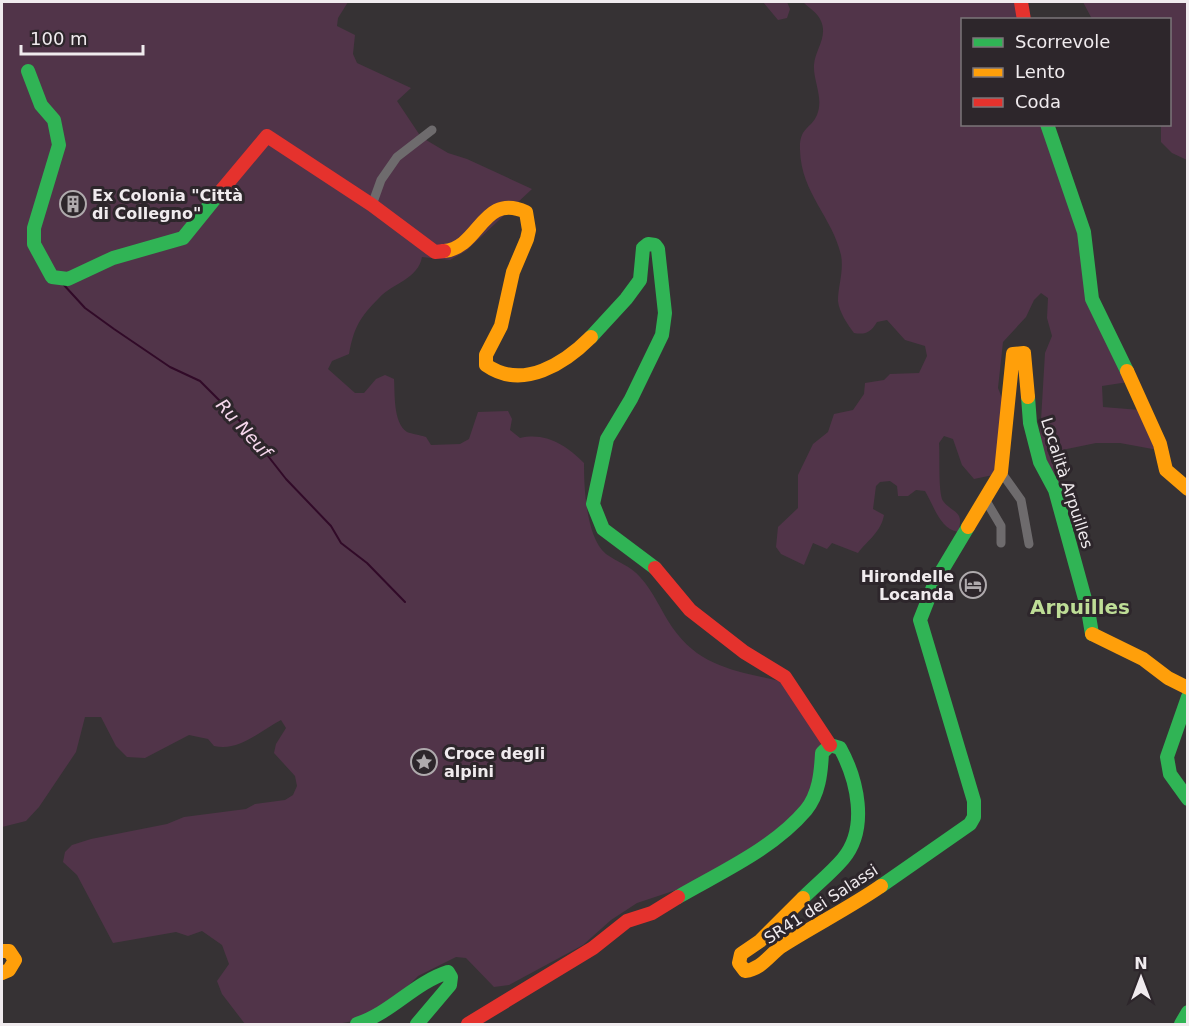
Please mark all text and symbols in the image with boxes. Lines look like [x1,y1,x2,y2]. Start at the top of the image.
scale bar [21,18,142,56]
legend [961,18,1171,126]
text: 100 m [30,28,88,49]
text: Scorrevole [1015,31,1110,52]
text: Lento [1015,61,1065,82]
text: Coda [1015,91,1061,112]
place label: Ex Colonia "Città di Collegno" [92,186,243,223]
building icon: Ex Colonia "Città di Collegno" [58,189,88,219]
water label: Ru Neuf [212,394,278,464]
street label: Località Arpuilles [1037,415,1097,551]
place label: Hirondelle Locanda [861,567,954,604]
hotel icon: Hirondelle Locanda [958,570,988,600]
district label: Arpuilles [1030,595,1130,619]
place label: Croce degli alpini [444,744,545,781]
place icon: Croce degli alpini [409,747,439,777]
street label: SR41 dei Salassi [761,860,881,948]
north arrow [1111,948,1171,1008]
text: N [1134,954,1148,973]

